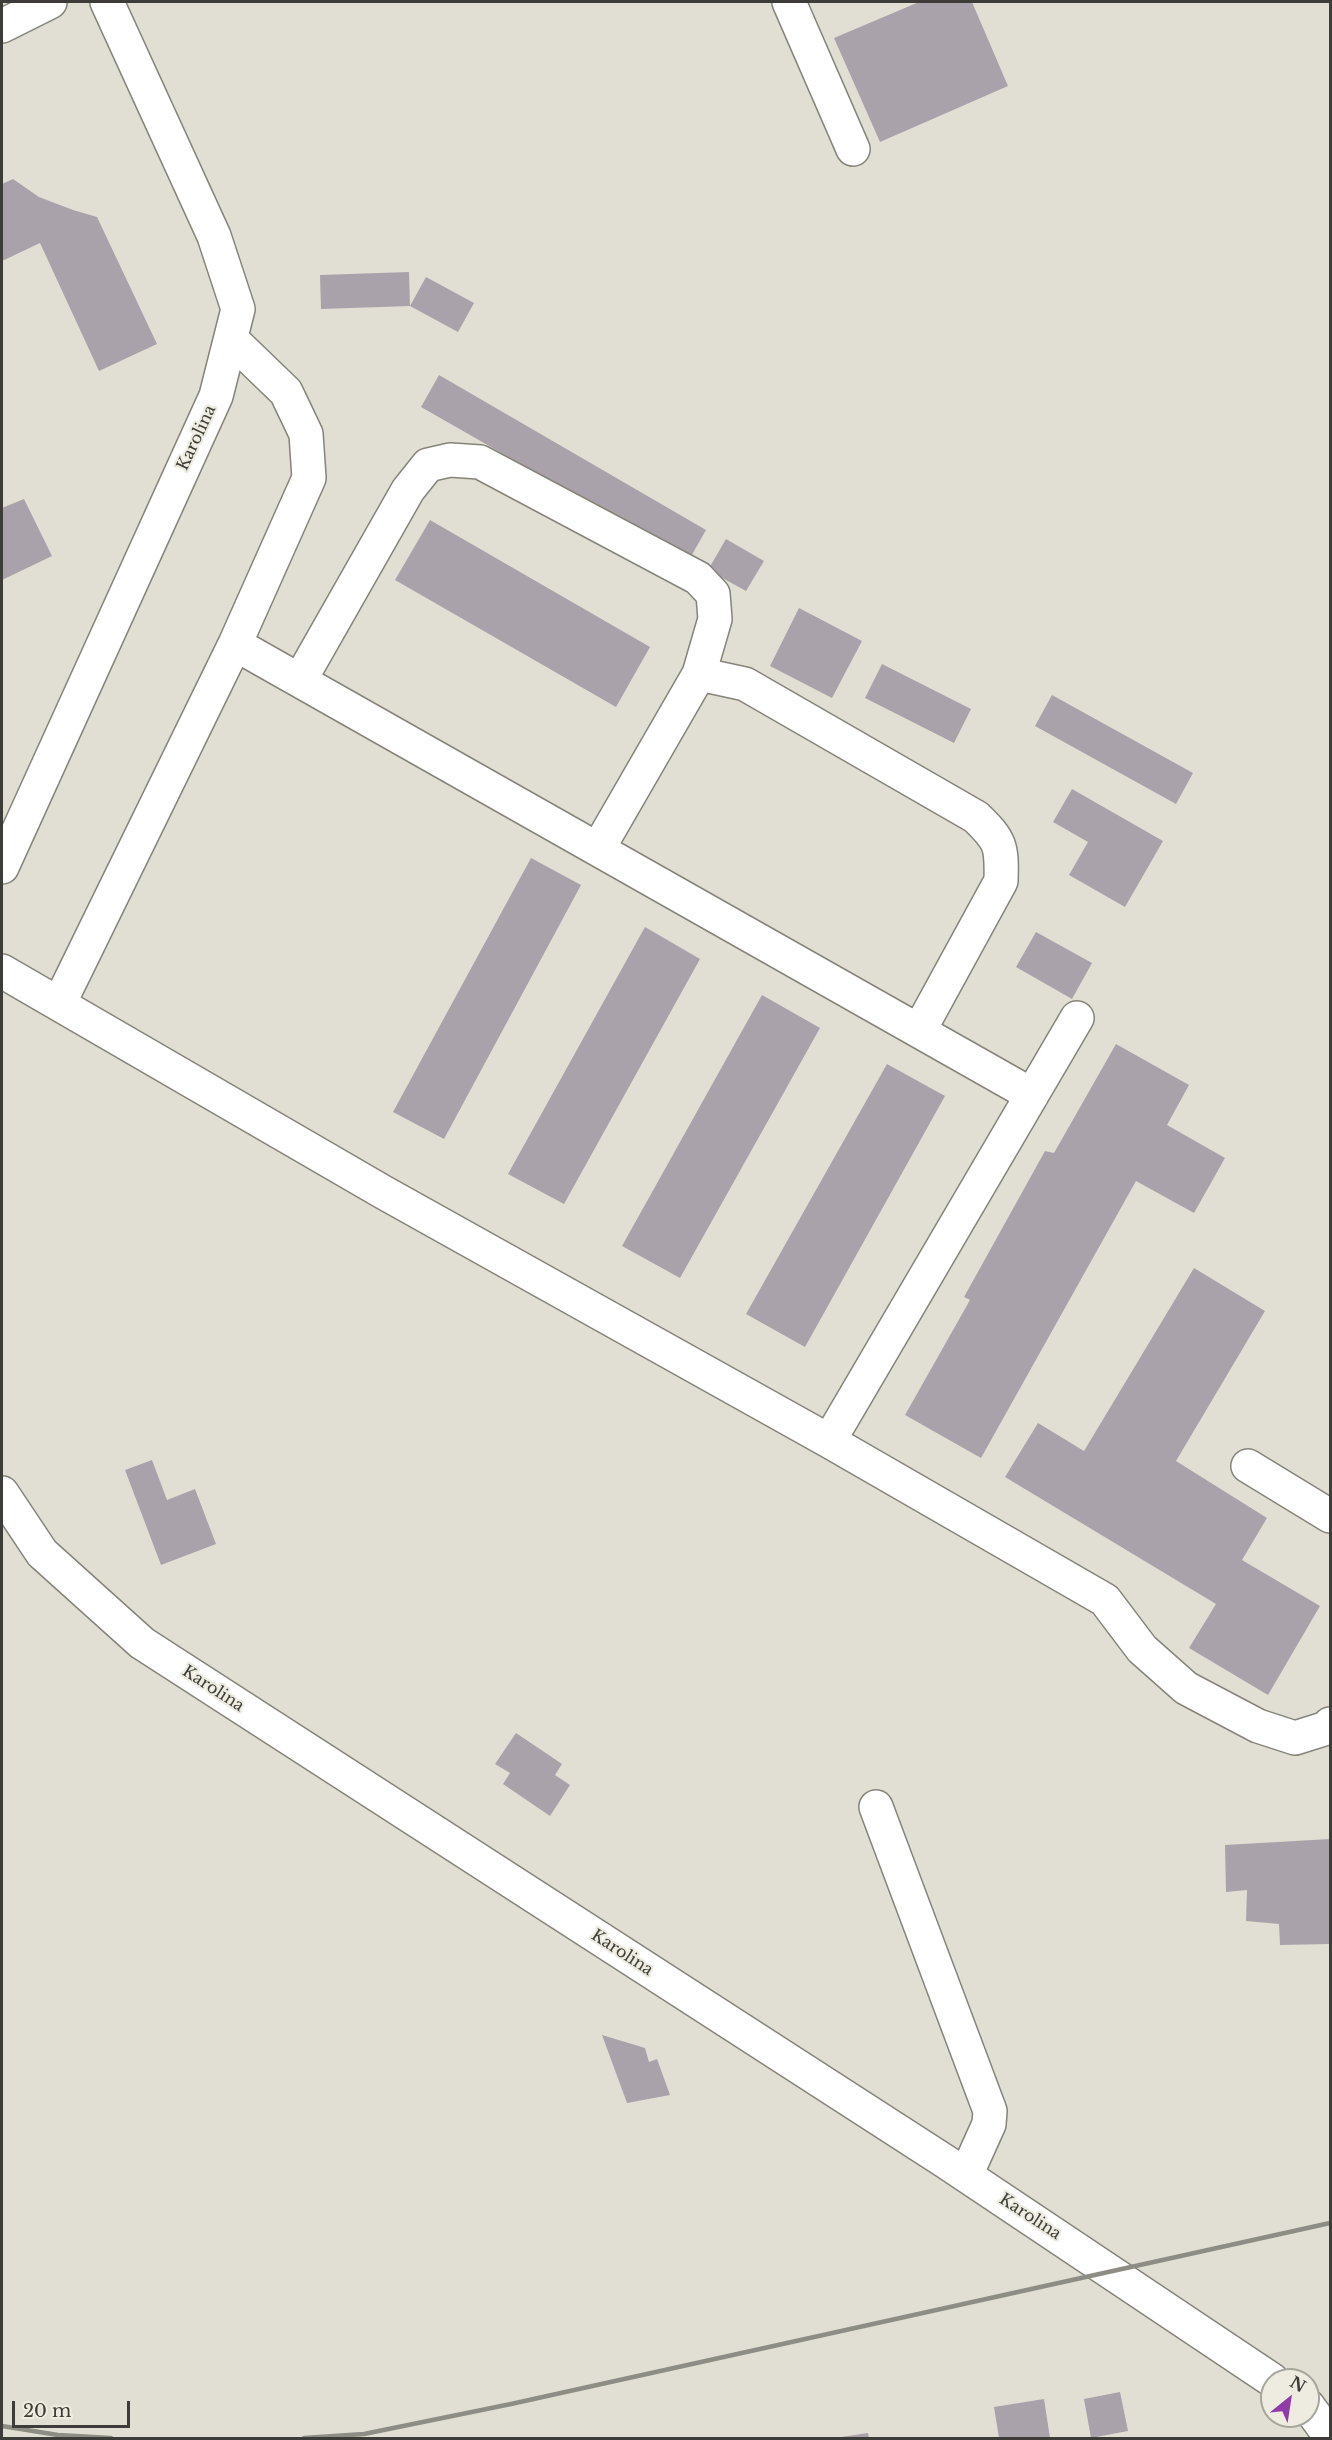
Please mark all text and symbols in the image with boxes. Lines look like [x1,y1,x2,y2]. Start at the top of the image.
street label: Karolina [174,402,220,474]
street label: Karolina [179,1662,247,1716]
street label: Karolina [588,1926,656,1980]
street label: Karolina [996,2190,1064,2244]
north arrow [1260,2368,1320,2428]
text: N [1286,2372,1310,2397]
scale bar [15,2389,134,2427]
text: 20 m [23,2400,71,2422]

